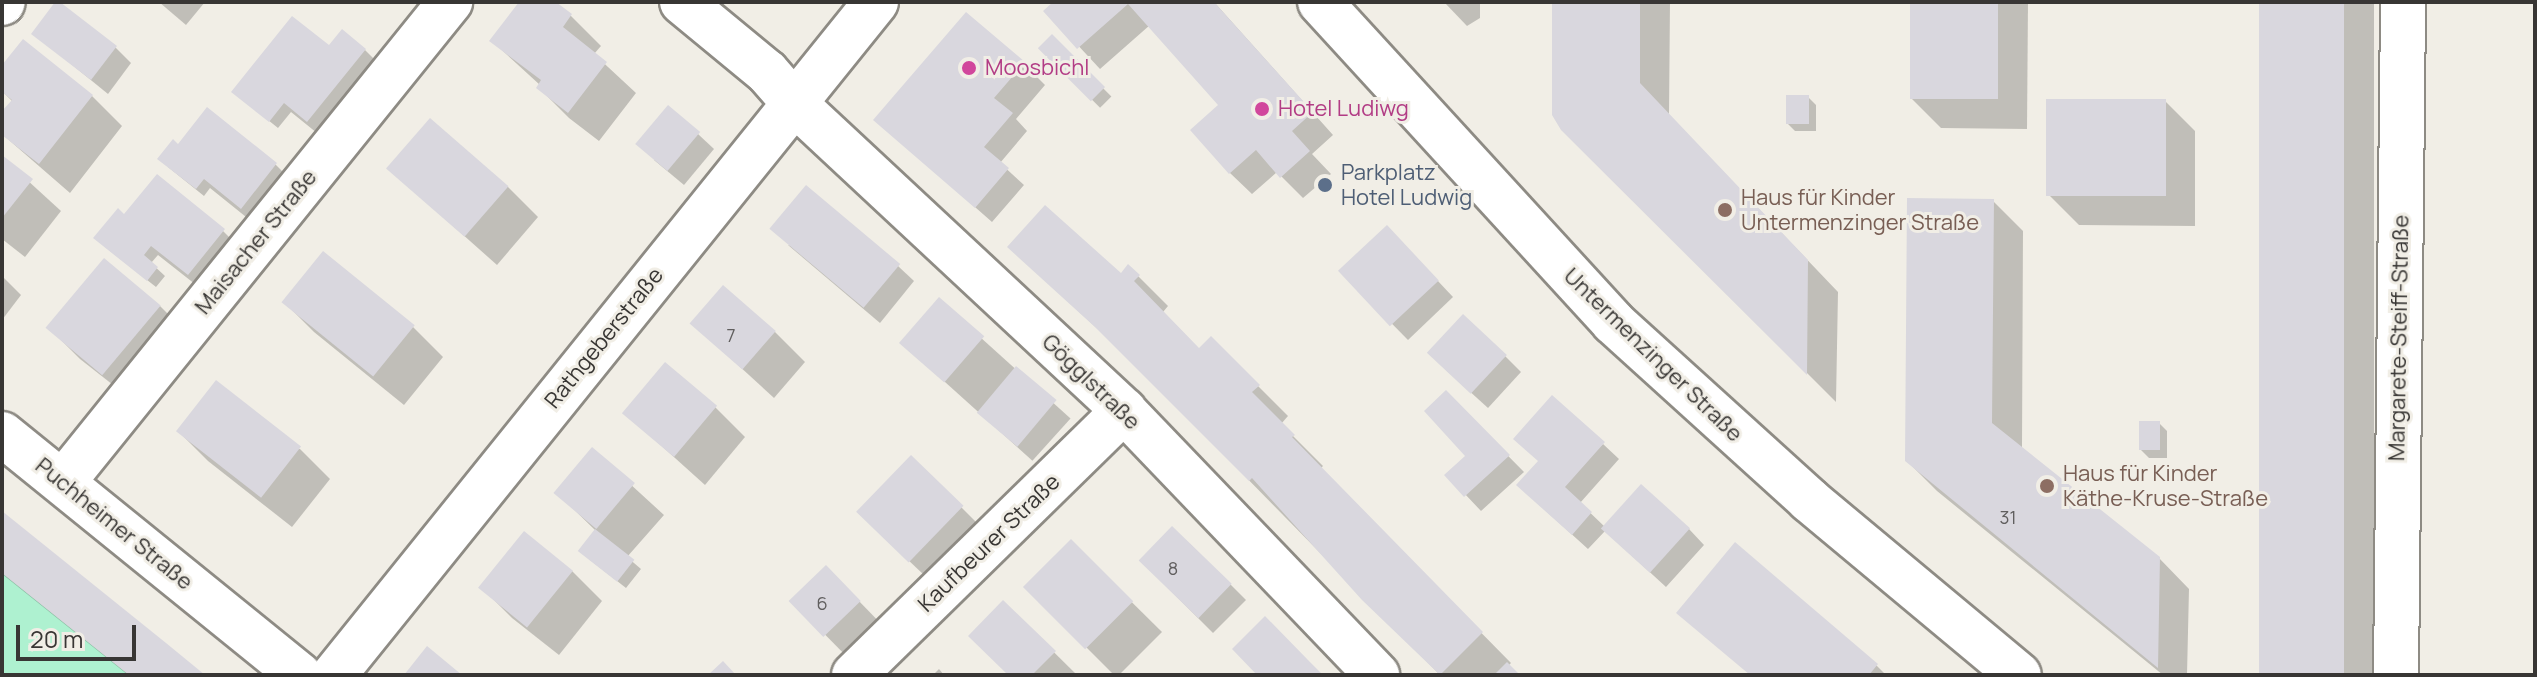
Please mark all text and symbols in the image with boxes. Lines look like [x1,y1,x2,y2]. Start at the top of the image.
place label: Moosbichl [985,55,1089,81]
marker: Moosbichl [960,59,978,77]
place label: Hotel Ludiwg [1278,96,1409,122]
marker: Hotel Ludiwg [1253,100,1271,118]
place label: Parkplatz Hotel Ludwig [1341,159,1472,210]
street label: Maisacher Straße [190,164,322,320]
marker: Parkplatz Hotel Ludwig [1316,176,1334,194]
place label: Haus für Kinder Untermenzinger Straße [1741,184,1979,236]
marker: Haus für Kinder Untermenzinger Straße [1716,201,1734,219]
street label: Margarete-Steiff-Straße [2384,215,2414,461]
street label: Rathgeberstraße [539,262,669,414]
street label: Untermenzinger Straße [1558,263,1748,447]
house number: 7 [726,324,736,346]
street label: Gögglstraße [1037,329,1145,435]
street label: Puchheimer Straße [30,453,198,595]
place label: Haus für Kinder Käthe-Kruse-Straße [2063,460,2268,512]
street label: Kaufbeurer Straße [913,469,1065,617]
marker: Haus für Kinder Käthe-Kruse-Straße [2038,477,2056,495]
house number: 31 [2000,506,2016,528]
house number: 8 [1168,557,1178,579]
house number: 6 [816,592,828,614]
scale bar [20,609,140,659]
text: 20 m [30,622,83,655]

